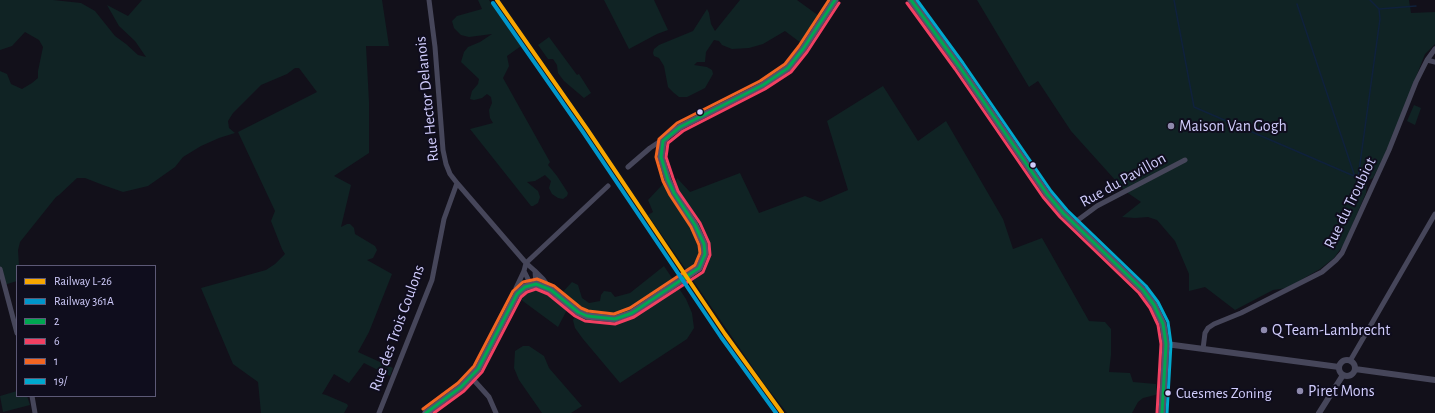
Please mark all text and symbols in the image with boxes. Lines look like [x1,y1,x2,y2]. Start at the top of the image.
street label: Rue Hector Delanois [411,35,443,163]
unlabelled marker [695,107,705,117]
place label: Maison Van Gogh [1179,116,1287,136]
marker: Maison Van Gogh [1166,121,1176,131]
street label: Rue du Pavillon [1077,148,1169,212]
street label: Rue du Troubiot [1320,154,1380,252]
unlabelled marker [1028,160,1038,170]
street label: Rue des Trois Coulons [365,262,429,394]
legend [16,265,156,397]
text: Railway L-26 [54,275,112,287]
text: Railway 361A [54,295,114,307]
text: 2 [54,315,59,327]
place label: Q Team-Lambrecht [1272,320,1390,340]
marker: Q Team-Lambrecht [1259,325,1269,335]
text: 6 [54,335,60,347]
text: 1 [54,355,58,367]
text: 19/ [54,375,67,387]
place label: Piret Mons [1308,381,1375,401]
place label: Cuesmes Zoning [1176,384,1272,402]
marker: Piret Mons [1295,386,1305,396]
marker: Cuesmes Zoning [1163,388,1173,398]

